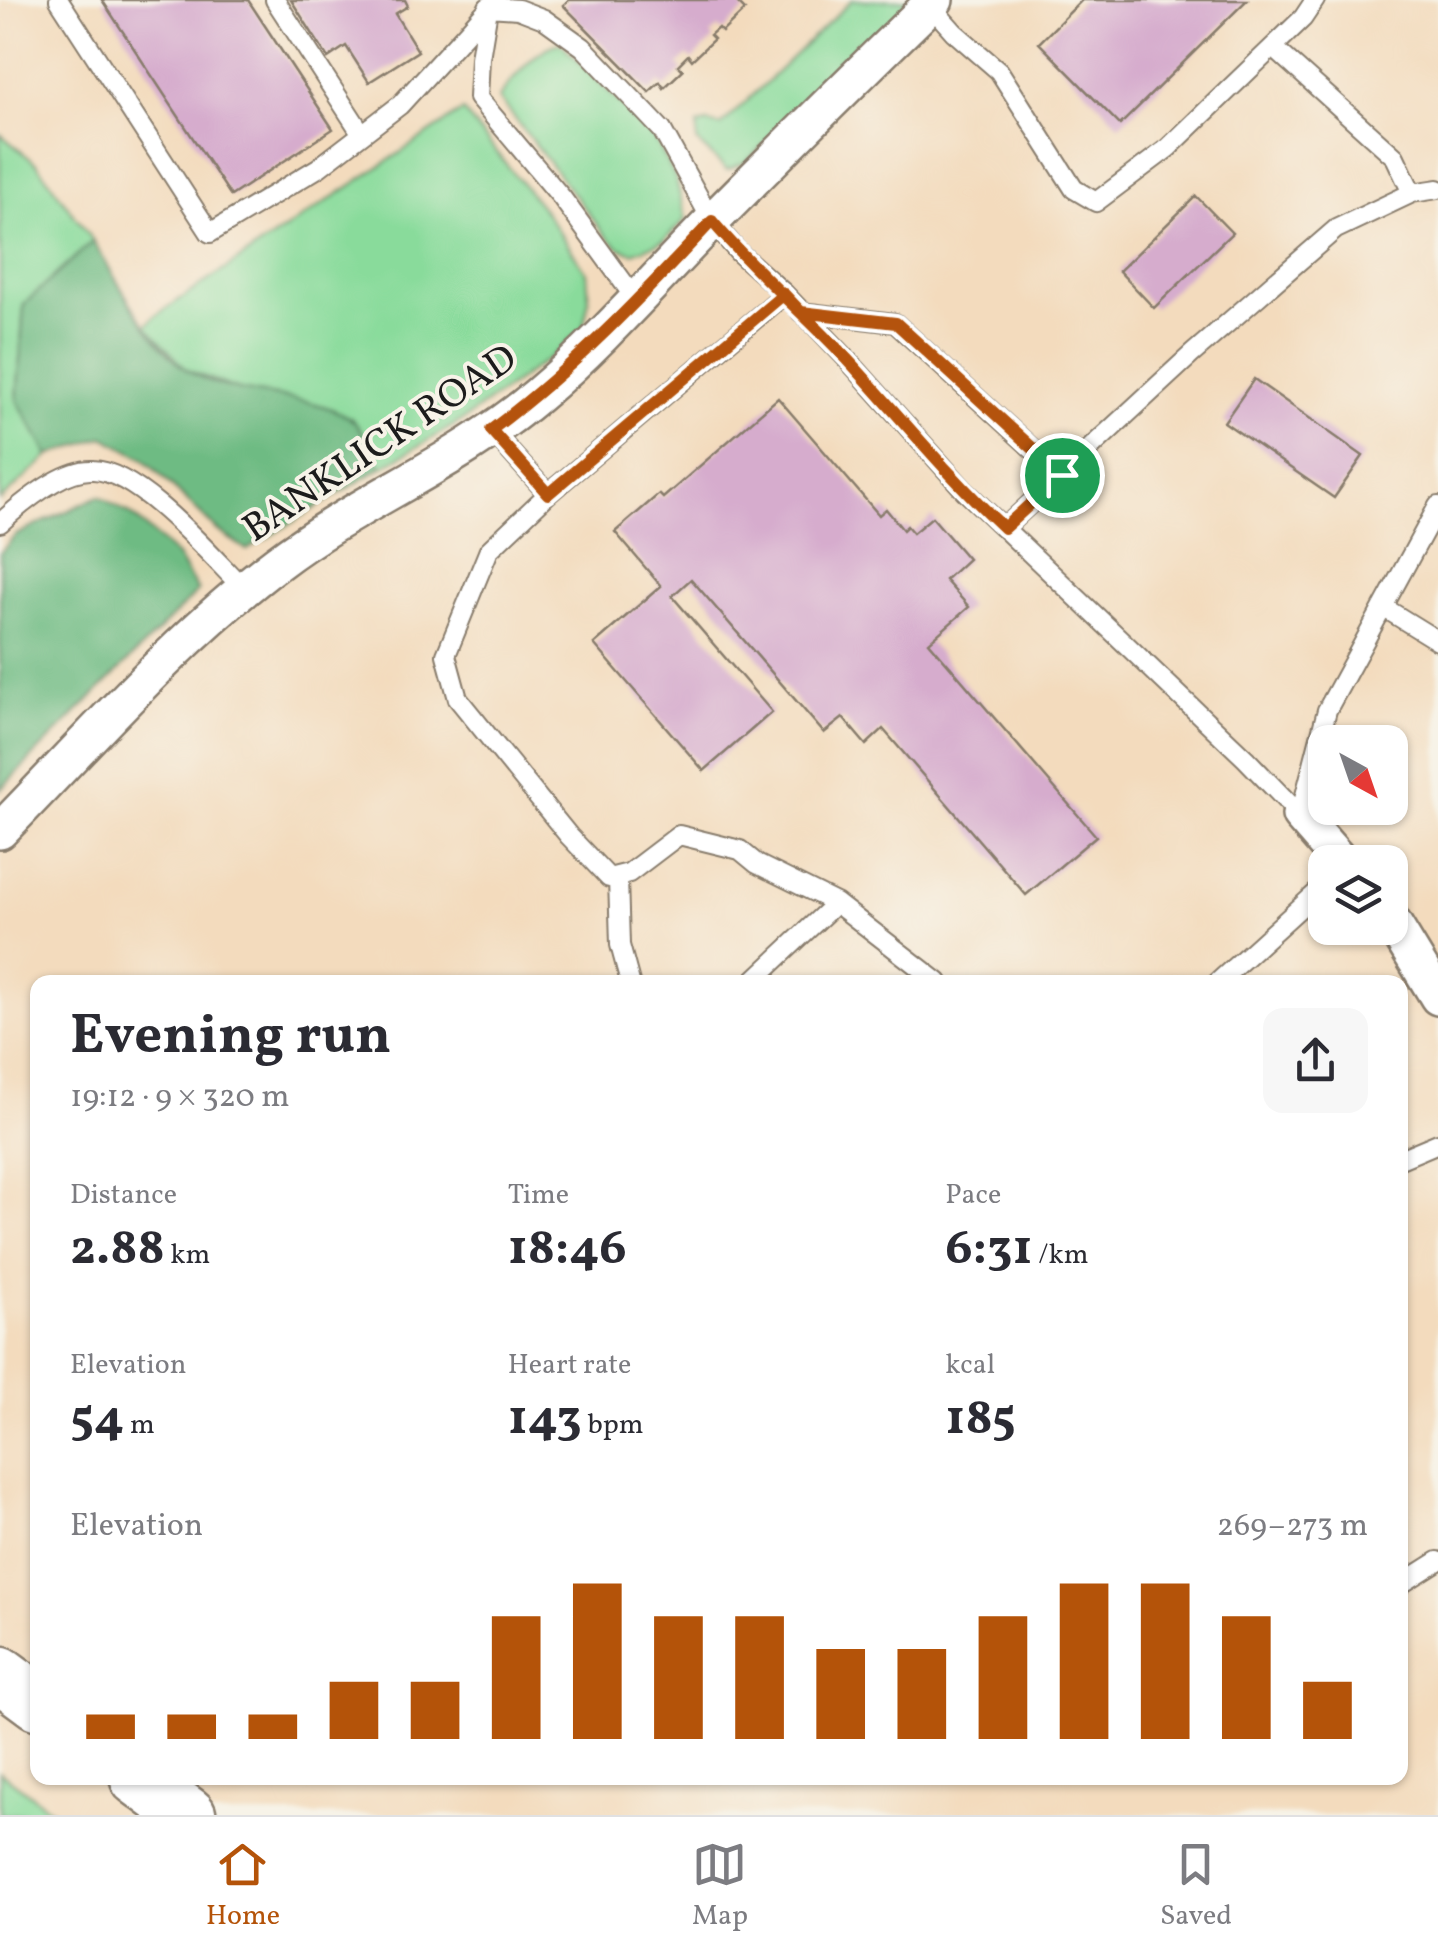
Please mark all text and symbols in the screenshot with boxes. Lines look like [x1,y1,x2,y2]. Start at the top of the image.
street label: BANKLICK ROAD [233,332,529,558]
pin [1020,433,1105,518]
icon: arrive [1035,448,1090,503]
north arrow [1308,725,1408,825]
map controls [1308,725,1408,945]
button: layers [1308,845,1408,945]
text: Evening run [70,1000,391,1076]
button: share [1263,1008,1368,1113]
text: 19:12 · 9 × 320 m [70,1076,290,1120]
text: Distance [70,1176,177,1215]
text: Time [508,1176,569,1215]
text: Pace [945,1176,1001,1215]
text: 2.88 [70,1215,165,1285]
text: 18:46 [508,1215,627,1285]
text: 6:31 [945,1215,1033,1285]
text: km [165,1236,210,1275]
text: /km [1033,1236,1088,1275]
text: Elevation [70,1346,186,1385]
text: Heart rate [508,1346,631,1385]
text: kcal [945,1346,995,1385]
text: 54 [70,1385,124,1455]
text: 143 [508,1385,582,1455]
text: 185 [945,1385,1016,1455]
text: m [124,1406,155,1445]
text: bpm [582,1406,644,1445]
text: Elevation [70,1505,203,1549]
text: 269–273 m [1217,1505,1368,1549]
tab: Home [206,1837,280,1936]
tab: Map [692,1837,748,1936]
tab: Saved [1160,1837,1232,1936]

